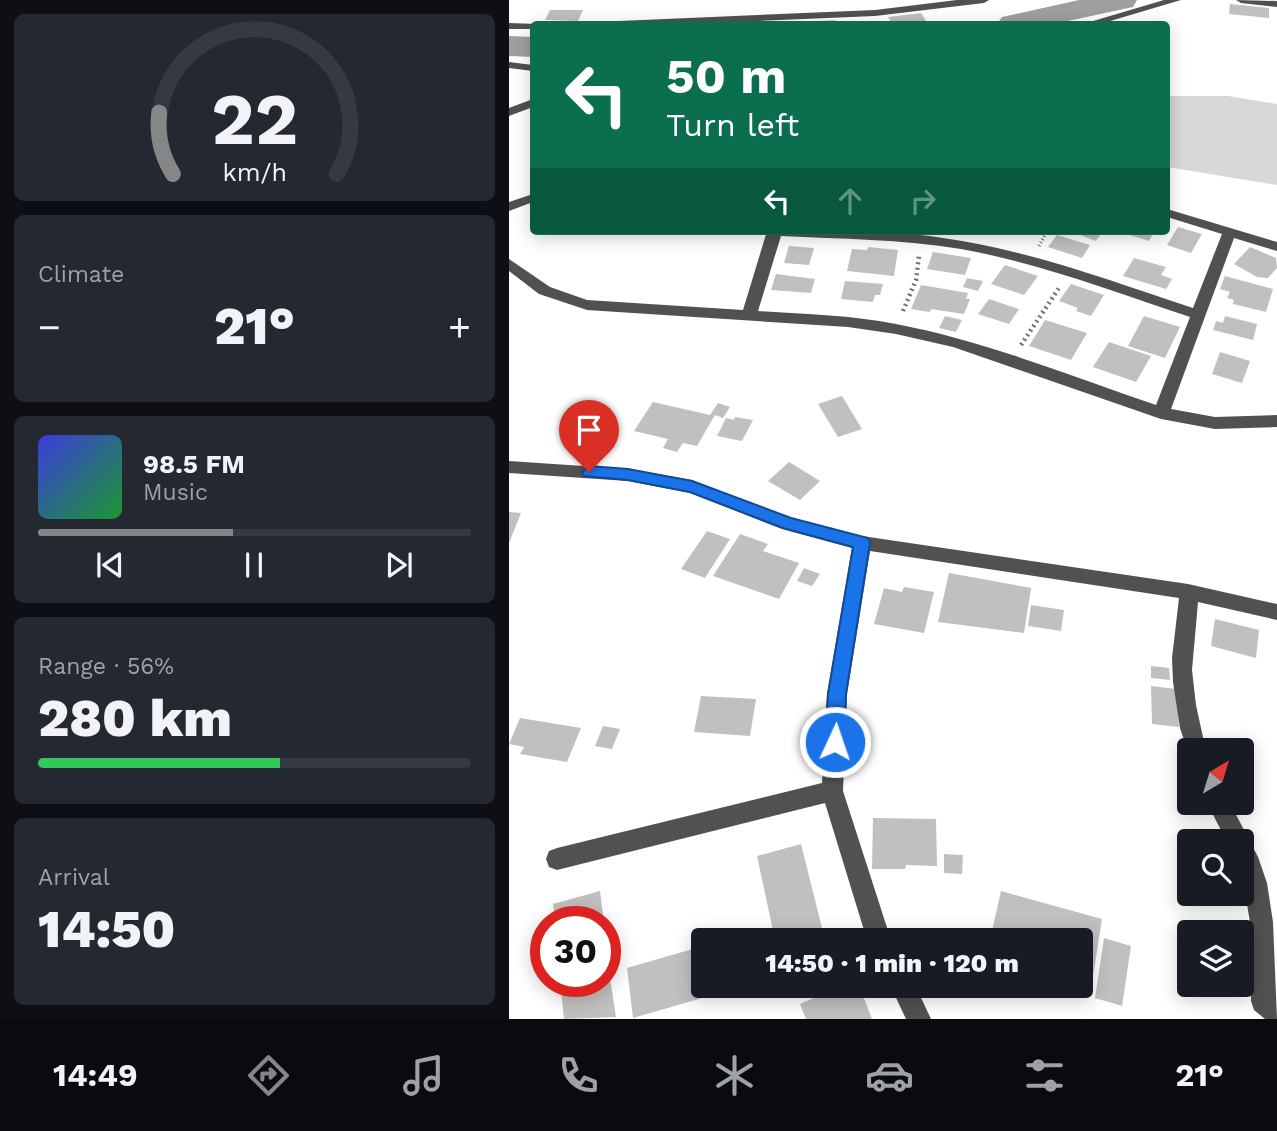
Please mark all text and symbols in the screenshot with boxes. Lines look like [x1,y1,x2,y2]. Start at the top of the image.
text: 50 m [666,47,786,105]
icon: left [551,49,642,140]
text: 22 [211,76,298,162]
text: Turn left [666,106,799,144]
text: km/h [222,157,287,186]
icon: left [758,182,796,220]
icon: ahead [831,182,869,220]
icon: right [904,182,942,220]
text: Climate [38,261,124,288]
text: 21° [214,296,295,357]
text: − [38,305,61,349]
text: + [448,305,471,349]
pin [559,400,619,472]
icon: arrive [570,411,608,449]
text: 98.5 FM [143,449,245,479]
text: Music [143,479,208,506]
icon: previous [91,546,129,584]
icon: pause [235,546,273,584]
icon: next [380,546,418,584]
text: Range · 56% [38,653,174,680]
text: 280 km [38,688,232,749]
position arrow [798,705,872,779]
north arrow [1177,738,1255,816]
map controls [1177,738,1254,997]
button: search [1177,829,1254,906]
text: Arrival [38,864,110,891]
text: 14:50 [38,899,175,960]
speed limit sign: 30 [530,906,621,997]
button: layers [1177,920,1254,997]
text: 14:50 · 1 min · 120 m [765,948,1019,978]
icon: directions [244,1051,293,1100]
icon: music [399,1051,448,1100]
icon: phone [554,1051,603,1100]
icon: climate [710,1051,759,1100]
icon: car [865,1051,914,1100]
icon: filters [1020,1051,1069,1100]
text: 14:49 [53,1056,138,1094]
text: 21° [1175,1056,1224,1094]

